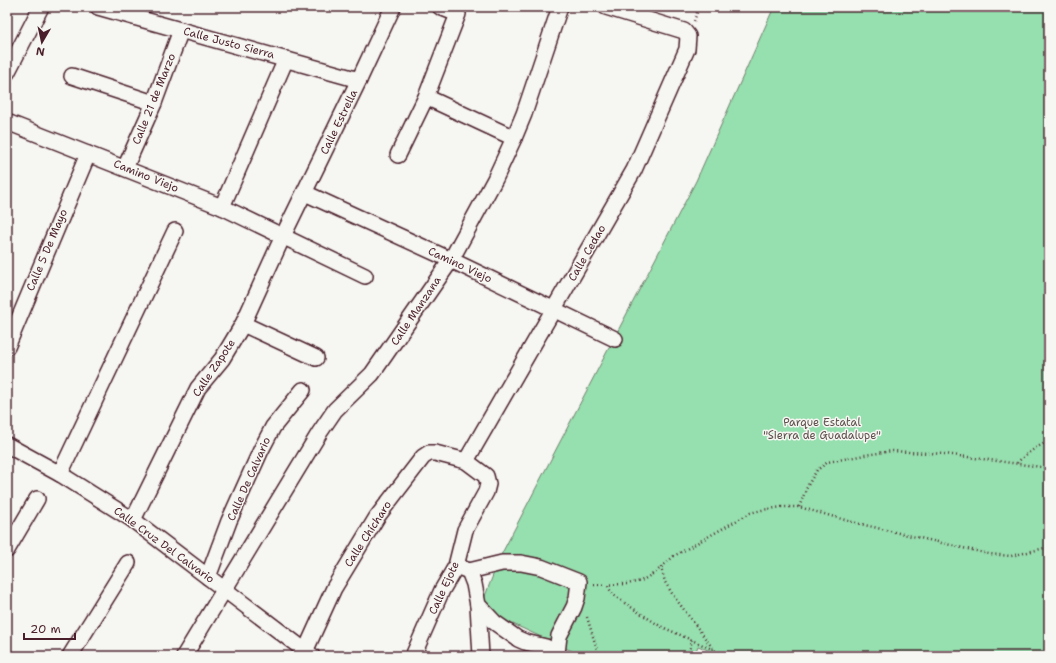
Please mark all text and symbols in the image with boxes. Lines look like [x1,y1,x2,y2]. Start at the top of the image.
north arrow [22,22,62,62]
street label: Calle Justo Sierra [182,24,276,62]
text: N [35,43,46,59]
street label: Calle 21 de Marzo [129,51,179,147]
street label: Calle Estrella [317,87,361,157]
street label: Camino Viejo [111,156,181,196]
street label: Calle 5 De Mayo [23,206,71,293]
street label: Calle Cedao [565,222,609,284]
street label: Camino Viejo [426,244,495,286]
street label: Calle Manzana [387,273,445,349]
street label: Calle Zapote [189,336,239,400]
park label: Parque Estatal "Sierra de Guadalupe" [763,415,881,443]
street label: Calle De Calvario [224,434,274,523]
street label: Calle Chícharo [341,498,395,570]
street label: Calle Cruz Del Calvario [111,503,218,587]
street label: Calle Ejote [425,559,463,617]
scale bar [24,615,75,641]
text: 20 m [30,621,61,637]

